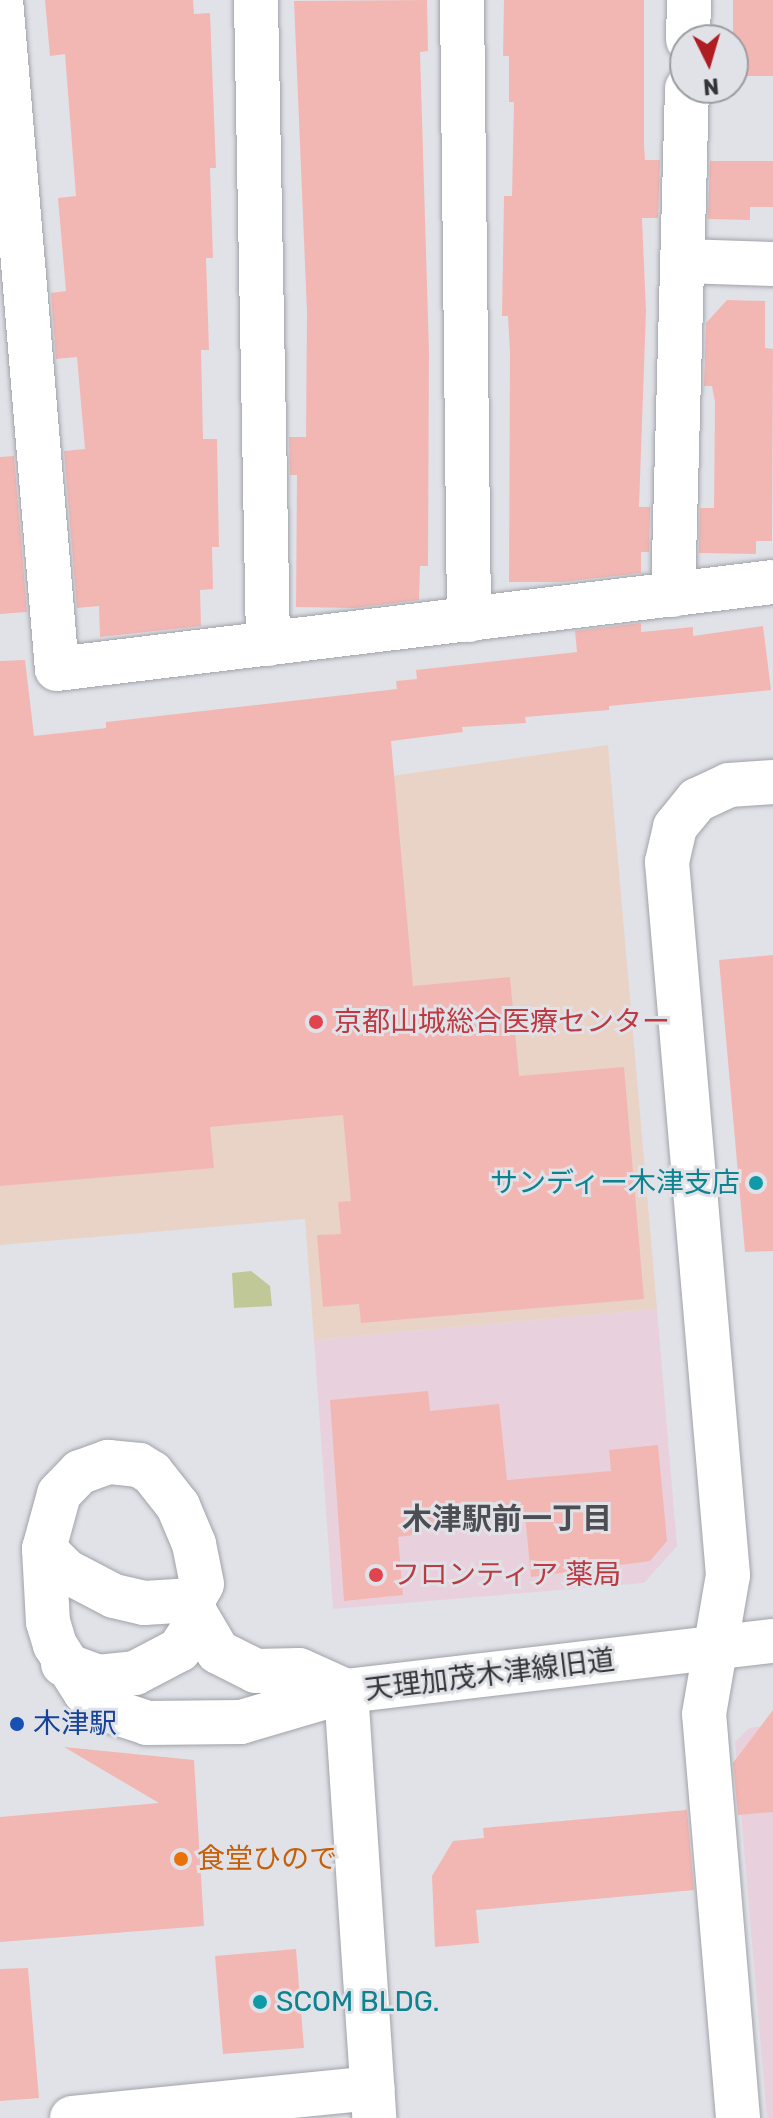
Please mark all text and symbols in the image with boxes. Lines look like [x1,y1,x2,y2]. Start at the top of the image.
north arrow [669,24,749,104]
text: N [702,72,720,101]
place label: 京都山城総合医療センター [334,1005,670,1039]
marker: 京都山城総合医療センター [305,1011,327,1033]
place label: サンディー木津支店 [488,1166,740,1200]
marker: サンディー木津支店 [747,1174,765,1192]
district label: 木津駅前一丁目 [402,1501,612,1537]
place label: フロンティア 薬局 [392,1558,623,1592]
marker: フロンティア 薬局 [367,1566,385,1584]
street label: 天理加茂木津線旧道 [363,1643,617,1707]
place label: 木津駅 [33,1707,117,1741]
marker: 木津駅 [8,1715,26,1733]
place label: 食堂ひので [197,1842,337,1876]
marker: 食堂ひので [172,1850,190,1868]
place label: SCOM BLDG. [276,1985,440,2019]
marker: SCOM BLDG. [251,1993,269,2011]

